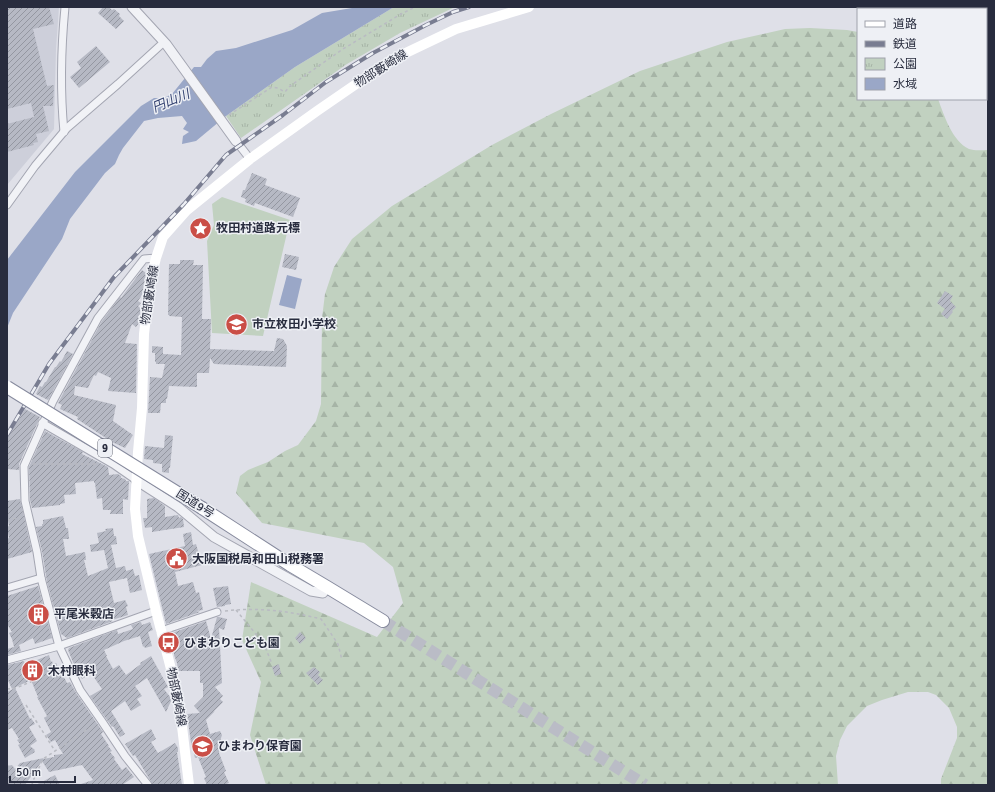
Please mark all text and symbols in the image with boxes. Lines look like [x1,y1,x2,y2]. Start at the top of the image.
legend [857,8,987,100]
text: 道路 [893,17,917,32]
text: 鉄道 [893,37,917,52]
street label: 物部藪崎線 [352,47,410,91]
text: 公園 [893,57,917,72]
text: 水域 [893,77,917,92]
water label: 円山川 [150,85,194,116]
place icon: 牧田村道路元標 [187,215,213,241]
place label: 牧田村道路元標 [216,221,300,236]
street label: 物部藪崎線 [138,264,162,326]
school or university icon: 市立枚田小学校 [224,311,250,337]
place label: 市立枚田小学校 [252,317,336,332]
road number: 9 [98,439,112,457]
street label: 国道9号 [173,486,217,522]
public building icon: 大阪国税局和田山税務署 [163,546,189,572]
place label: 大阪国税局和田山税務署 [192,552,324,567]
building icon: 平尾米穀店 [26,601,52,627]
place label: 平尾米穀店 [54,607,114,622]
bus stop icon: ひまわりこども園 [156,630,182,656]
place label: ひまわりこども園 [184,636,280,651]
building icon: 木村眼科 [20,658,46,684]
place label: 木村眼科 [48,664,96,679]
street label: 物部藪崎線 [163,666,189,728]
school or university icon: ひまわり保育園 [190,733,216,759]
place label: ひまわり保育園 [218,739,302,754]
scale bar [10,758,75,784]
text: 50 m [16,765,41,780]

